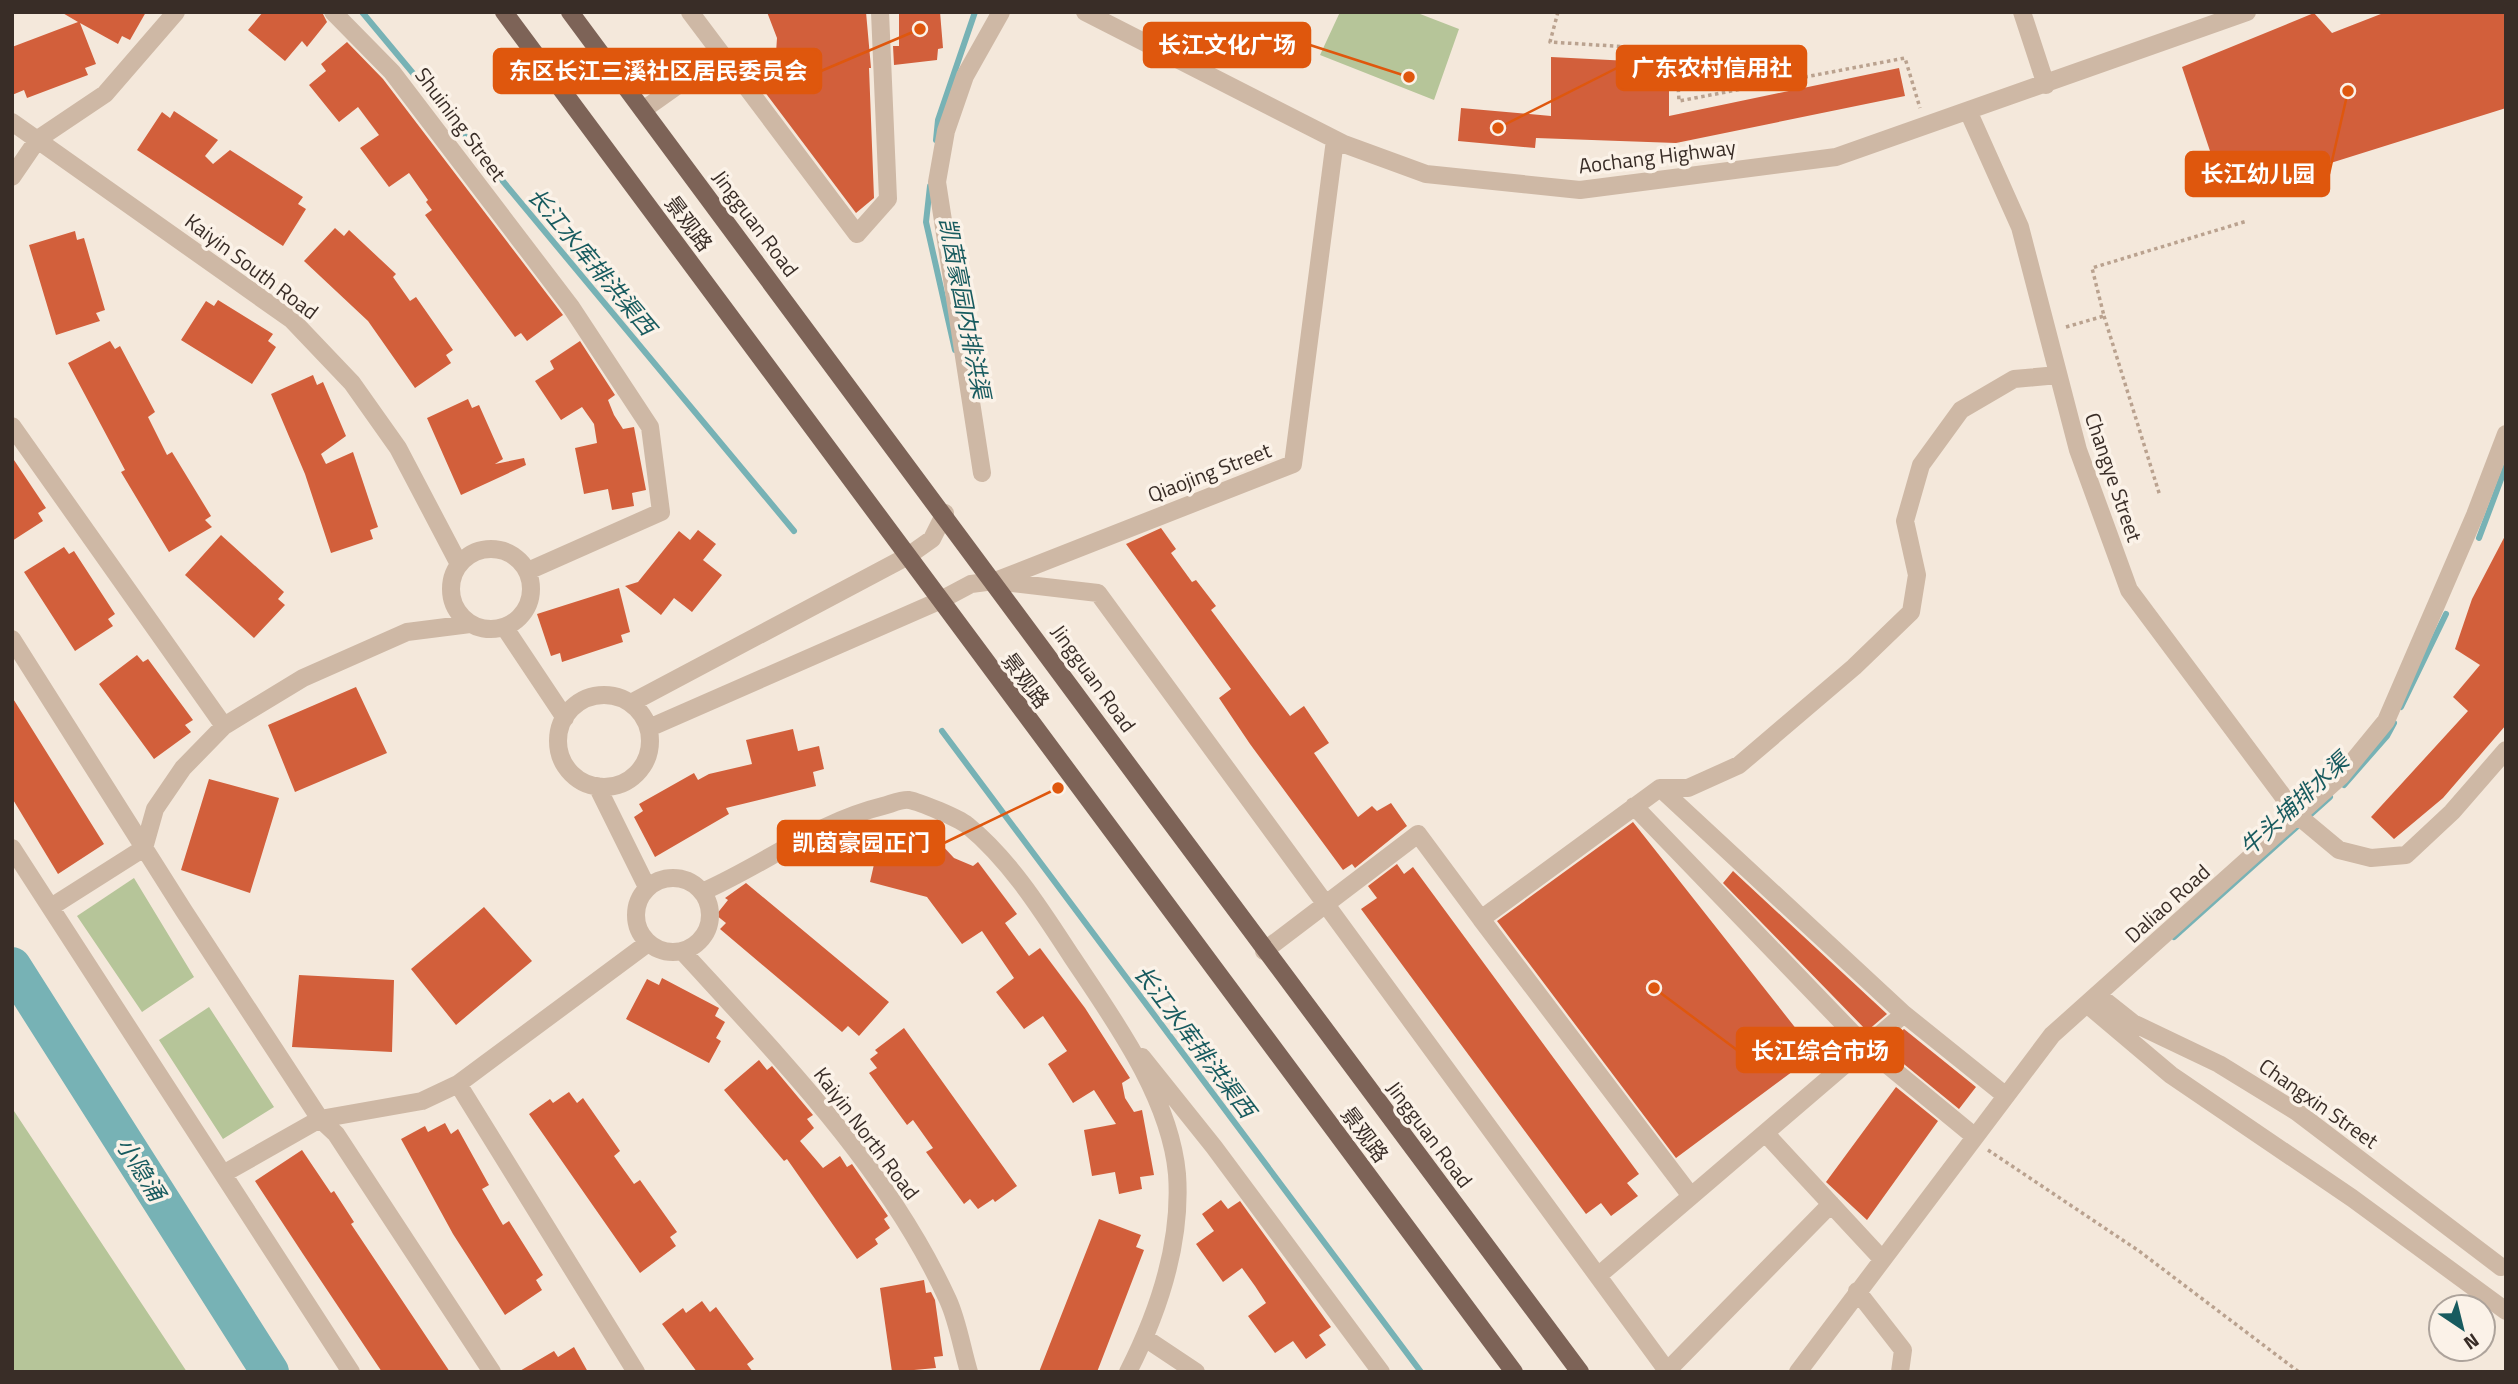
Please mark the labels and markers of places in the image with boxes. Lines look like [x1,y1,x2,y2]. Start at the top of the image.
callout: 长江文化广场 [1144,23,1310,67]
callout: 广东农村信用社 [1617,46,1806,90]
callout: 东区长江三溪社区居民委员会 [494,49,821,93]
callout: 长江幼儿园 [2186,152,2329,196]
callout: 凯茵豪园正门 [778,821,944,865]
callout: 长江综合市场 [1737,1028,1903,1072]

